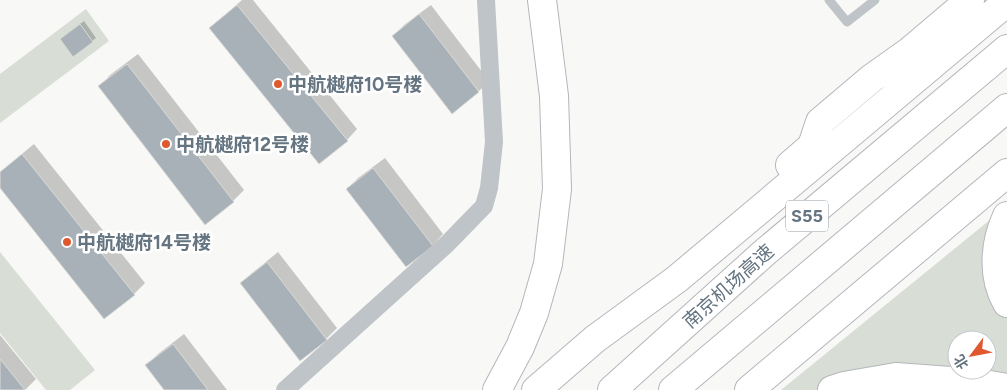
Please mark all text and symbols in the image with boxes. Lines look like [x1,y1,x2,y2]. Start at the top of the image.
place label: 中航樾府10号楼 [288,73,422,96]
marker: 中航樾府10号楼 [272,78,284,90]
place label: 中航樾府12号楼 [176,133,309,156]
marker: 中航樾府12号楼 [160,138,172,150]
road number: S55 [786,200,828,232]
place label: 中航樾府14号楼 [77,231,211,254]
marker: 中航樾府14号楼 [61,236,73,248]
street label: 南京机场高速 [678,240,778,333]
north arrow [947,330,997,380]
text: 北 [950,351,972,372]

